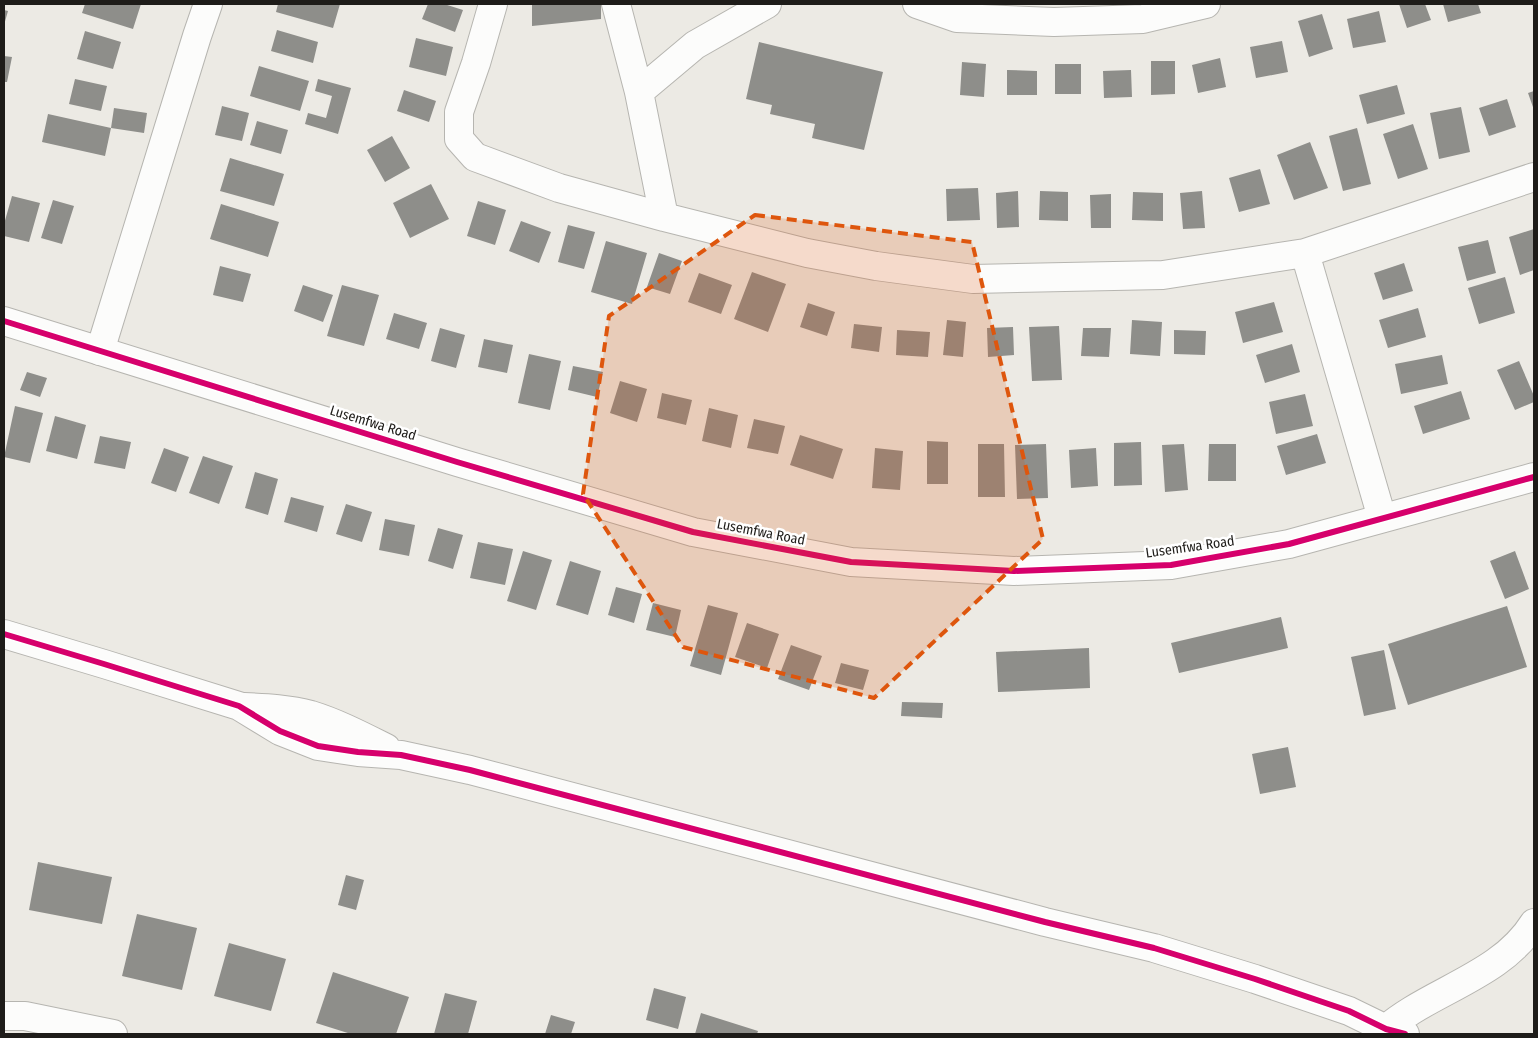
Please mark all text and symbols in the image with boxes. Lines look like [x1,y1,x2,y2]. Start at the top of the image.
street label: Lusemfwa Road [328,402,418,444]
street label: Lusemfwa Road [715,515,807,549]
street label: Lusemfwa Road [1145,532,1235,562]

